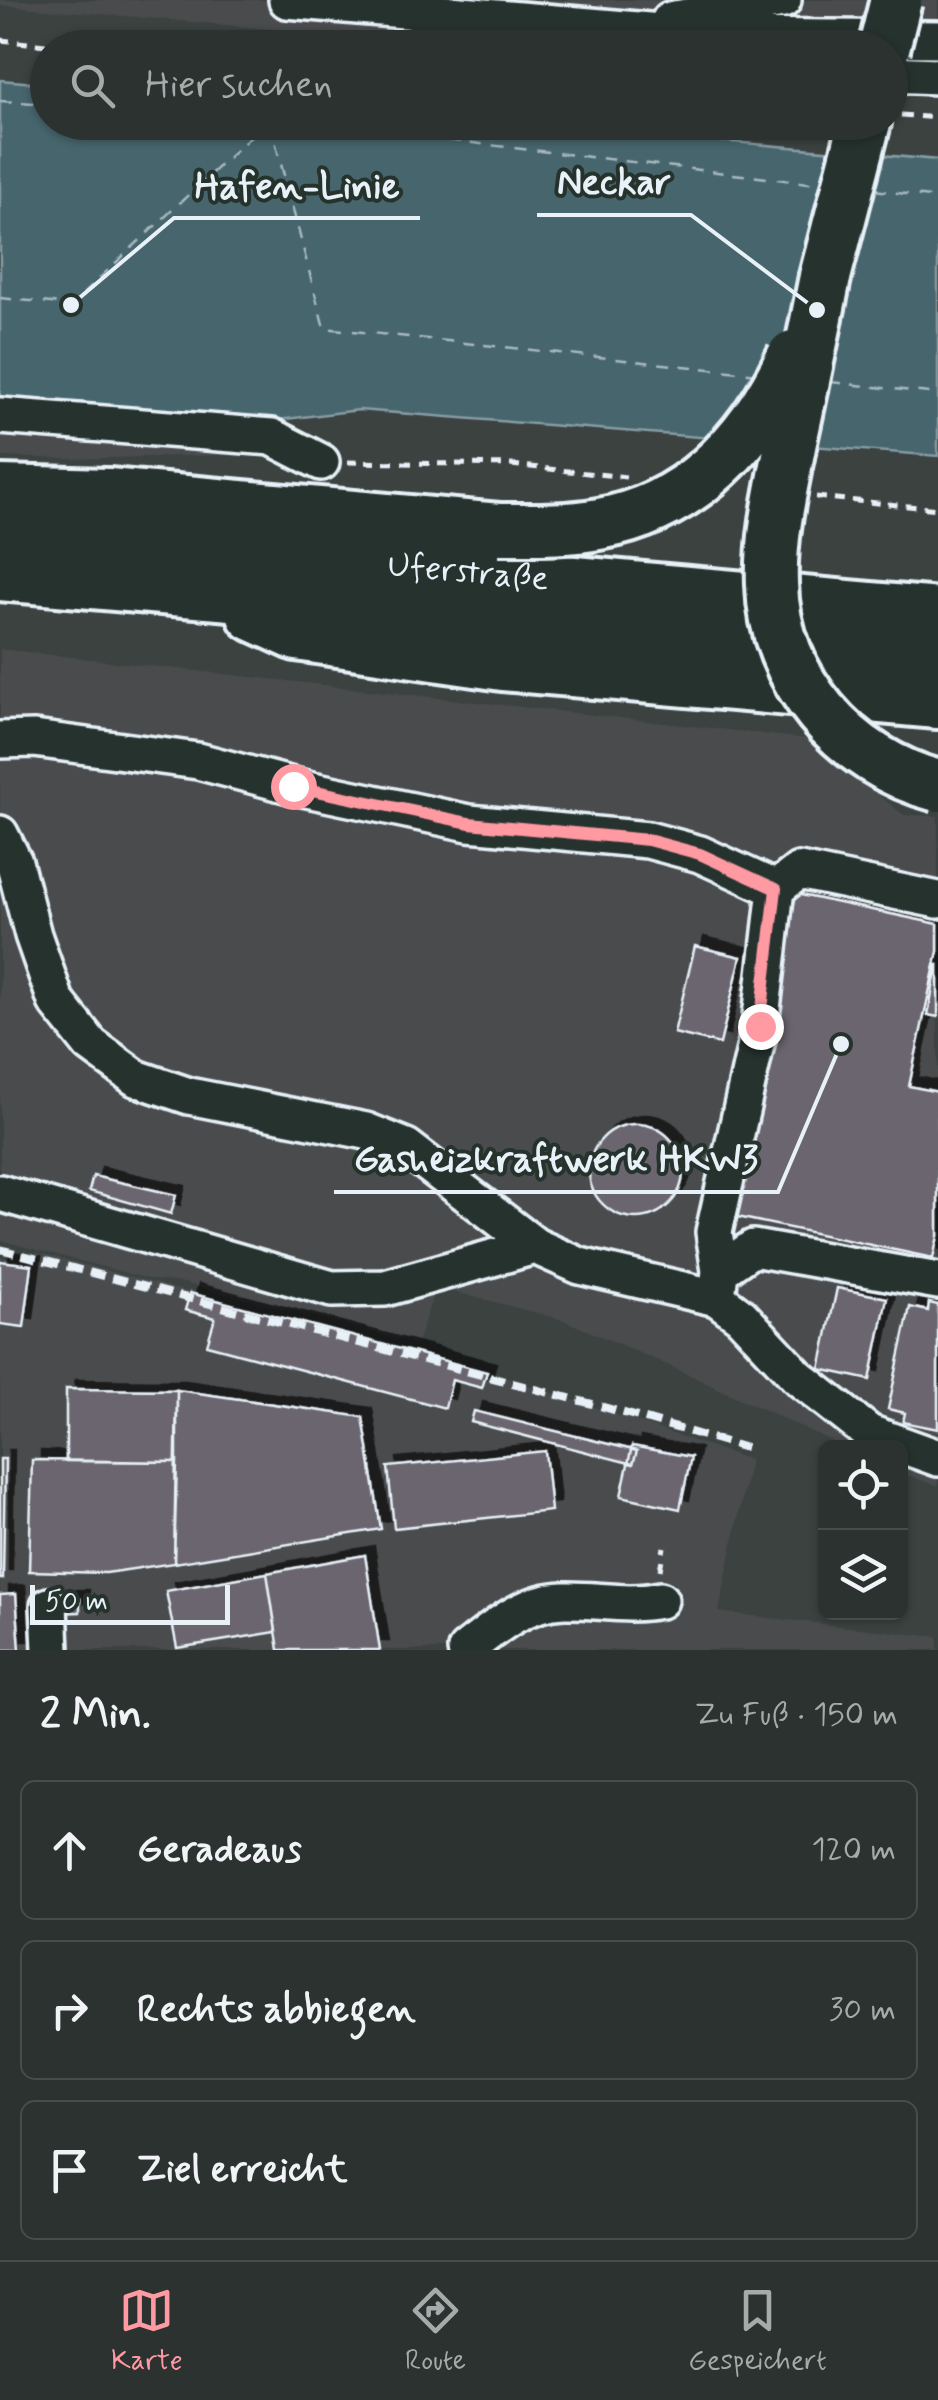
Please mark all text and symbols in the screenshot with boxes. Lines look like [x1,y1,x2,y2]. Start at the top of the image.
search box [30,30,908,140]
icon: search [65,58,120,113]
text: Hier suchen [145,61,333,110]
callout: Neckar [537,147,691,215]
callout: Hafen-Linie [174,150,420,218]
text: Neckar [557,159,671,208]
text: Hafen-Linie [194,163,400,212]
street label: Uferstraße [386,542,551,602]
route start [271,764,317,810]
route end [738,1004,784,1050]
callout: Gasheizkraftwerk HKW3 [334,1124,778,1192]
text: Gasheizkraftwerk HKW3 [354,1136,758,1185]
map controls [818,1440,908,1620]
button: locate [818,1440,908,1530]
button: layers [818,1530,908,1620]
scale bar [30,1580,230,1624]
text: 50 m [45,1584,108,1621]
text: 2 Min. [40,1688,151,1743]
text: Zu Fuß · 150 m [695,1694,898,1736]
icon: ahead [42,1823,97,1878]
text: Geradeaus [137,1826,302,1875]
text: 120 m [811,1829,896,1871]
icon: right [42,1983,97,2038]
text: Rechts abbiegen [137,1986,416,2035]
text: 30 m [829,1989,896,2031]
icon: arrive [42,2143,97,2198]
text: Ziel erreicht [137,2146,348,2195]
tab: Karte [111,2283,183,2380]
tab: Route [405,2283,466,2380]
tab: Gespeichert [688,2283,827,2380]

